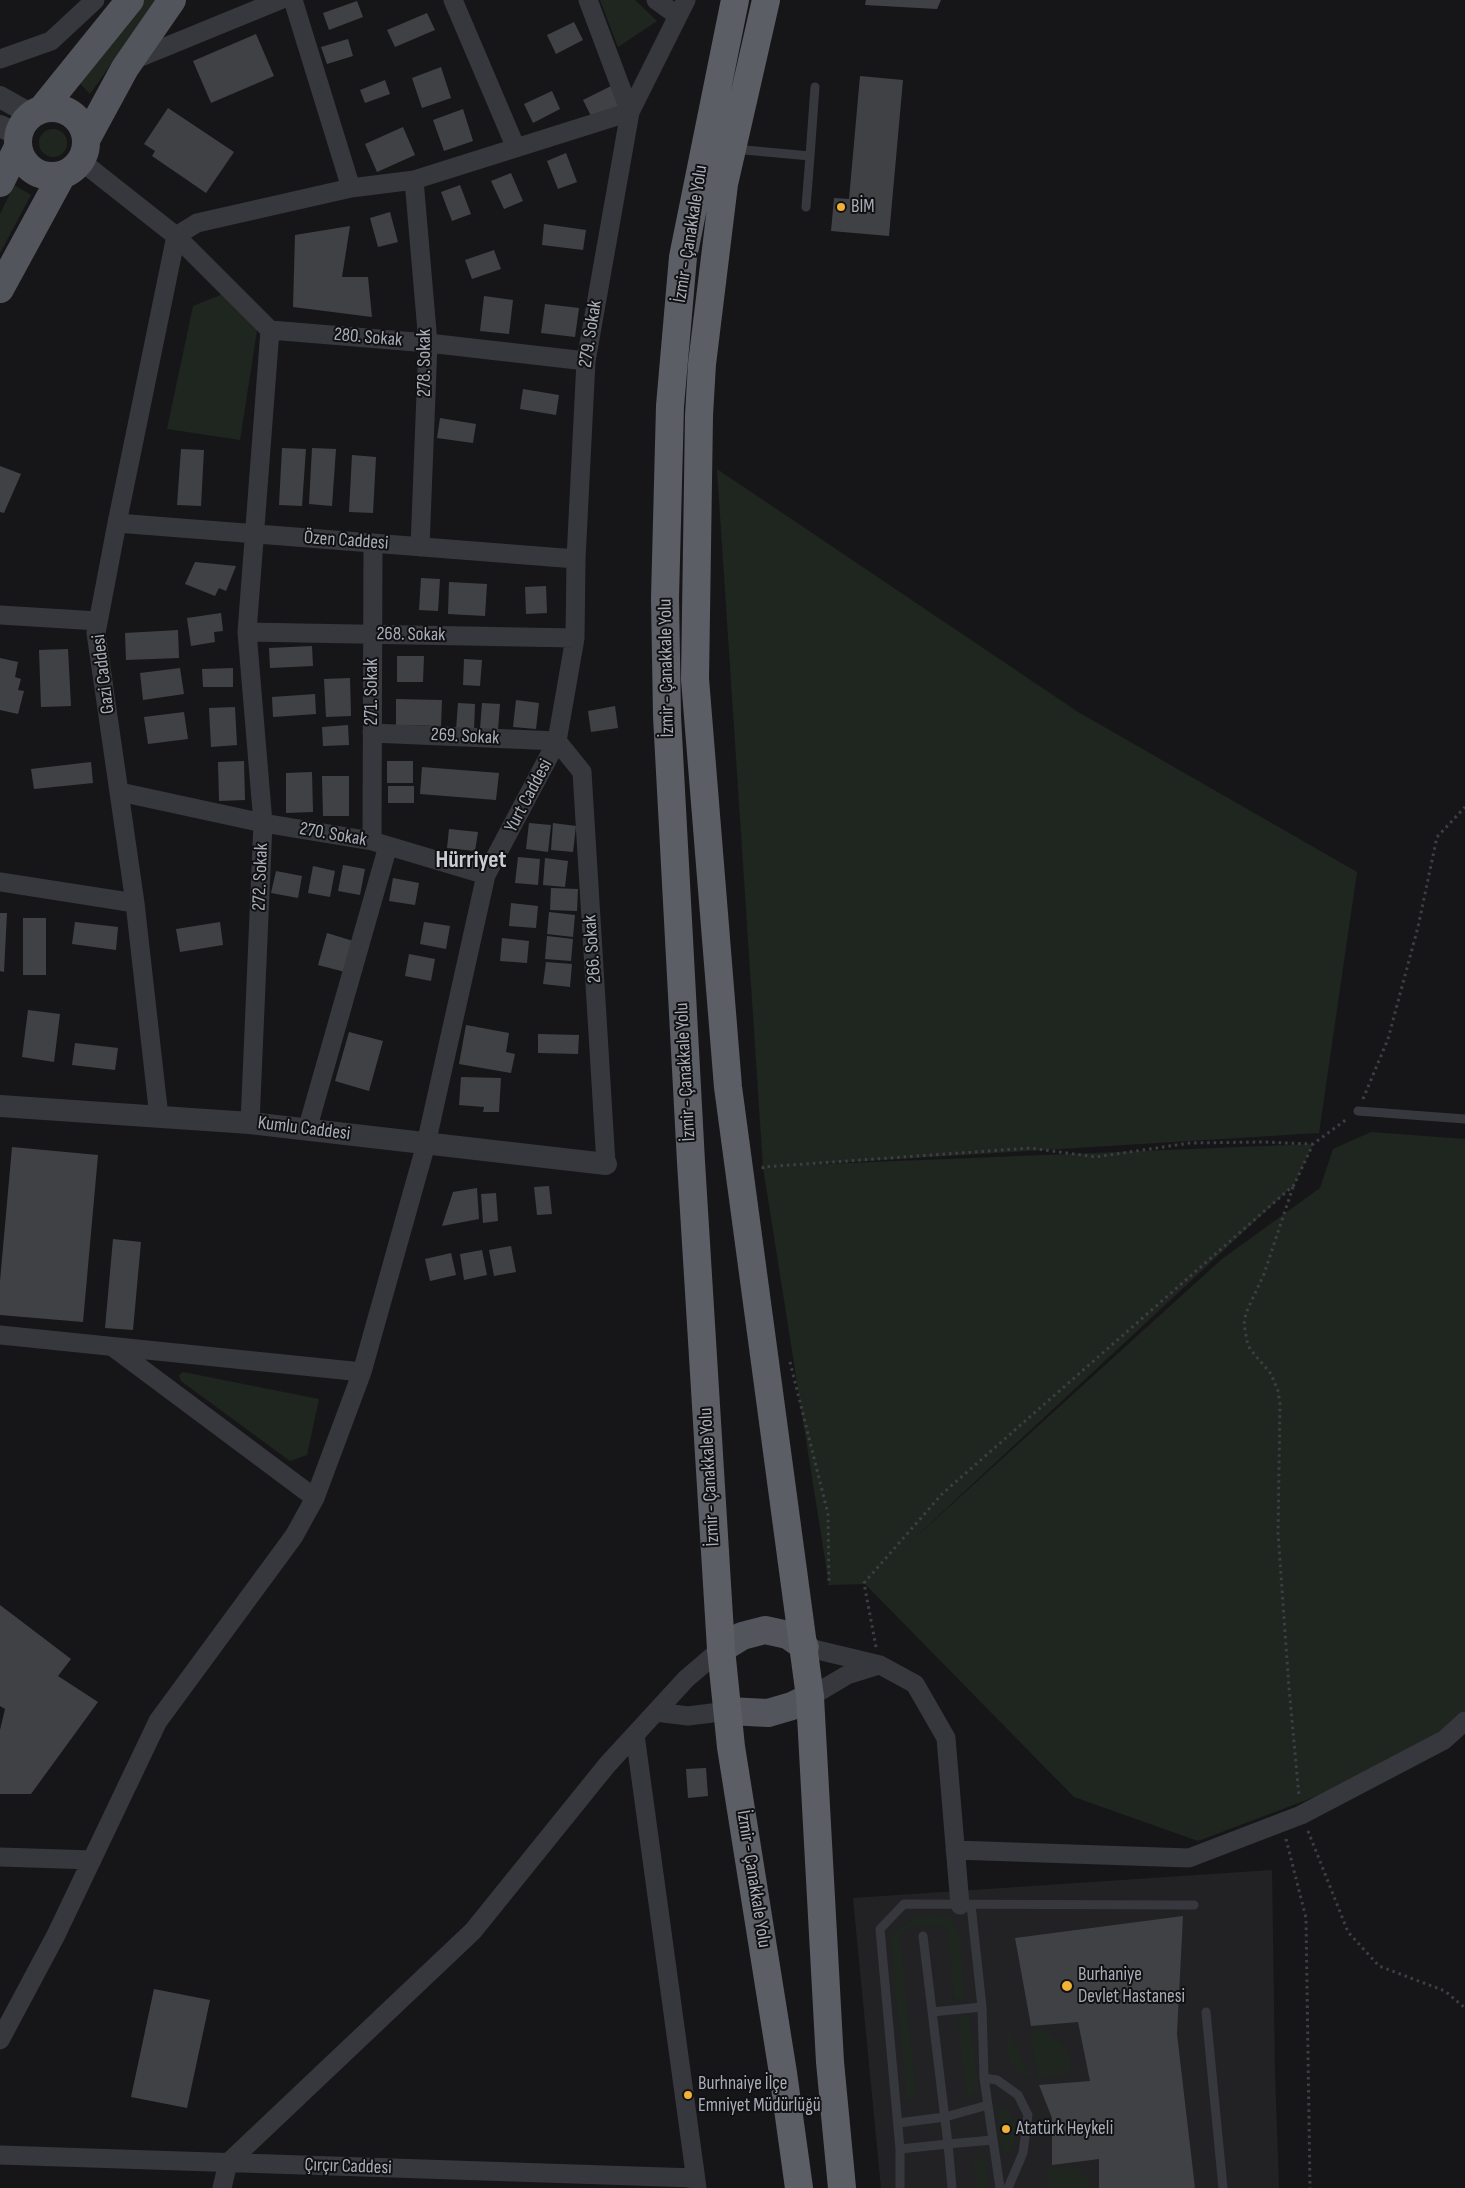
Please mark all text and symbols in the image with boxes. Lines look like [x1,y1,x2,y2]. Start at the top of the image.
street label: İzmir - Çanakkale Yolu [669,164,713,304]
place label: BİM [851,196,875,218]
marker: BİM [835,201,847,213]
street label: 279. Sokak [574,299,608,369]
street label: 280. Sokak [333,324,403,352]
street label: 278. Sokak [414,329,436,397]
street label: Özen Caddesi [303,527,389,555]
street label: İzmir - Çanakkale Yolu [654,598,680,738]
street label: 268. Sokak [376,623,446,647]
street label: Gazi Caddesi [88,633,120,715]
street label: 271. Sokak [361,658,383,726]
street label: 269. Sokak [430,724,500,750]
street label: Yurt Caddesi [500,755,558,837]
street label: 270. Sokak [298,818,368,852]
street label: 272. Sokak [248,843,274,911]
district label: Hürriyet [436,847,506,875]
street label: 266. Sokak [579,914,607,984]
street label: İzmir - Çanakkale Yolu [671,1002,701,1142]
street label: Kumlu Caddesi [256,1112,352,1146]
street label: İzmir - Çanakkale Yolu [695,1407,725,1547]
street label: İzmir - Çanakkale Yolu [731,1809,775,1949]
place label: Burhaniye Devlet Hastanesi [1078,1964,1185,2008]
marker: Burhaniye Devlet Hastanesi [1060,1979,1074,1993]
place label: Burhnaiye İlçe Emniyet Müdürlüğü [698,2073,821,2117]
marker: Burhnaiye İlçe Emniyet Müdürlüğü [682,2089,694,2101]
place label: Atatürk Heykeli [1016,2118,1113,2140]
marker: Atatürk Heykeli [1000,2123,1012,2135]
street label: Çırçır Caddesi [304,2154,392,2180]

